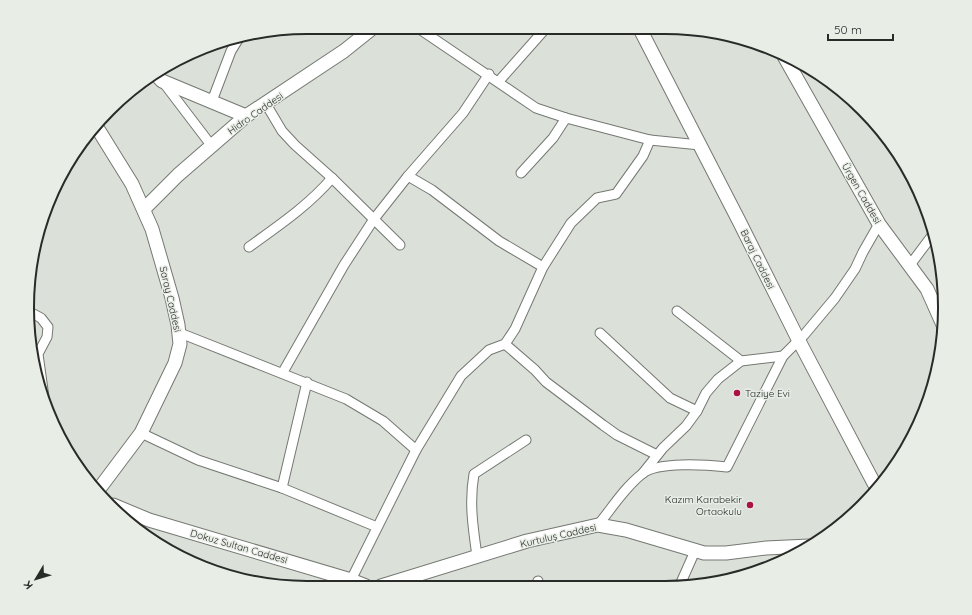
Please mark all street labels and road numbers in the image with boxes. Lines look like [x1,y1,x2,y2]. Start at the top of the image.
street label: Hidro Caddesi [225,89,286,137]
street label: Ürgen Caddesi [839,160,884,226]
street label: Baraj Caddesi [737,227,778,291]
street label: Saray Caddesi [157,265,184,333]
street label: Kurtuluş Caddesi [519,520,597,551]
street label: Dokuz Sultan Caddesi [189,526,289,567]

